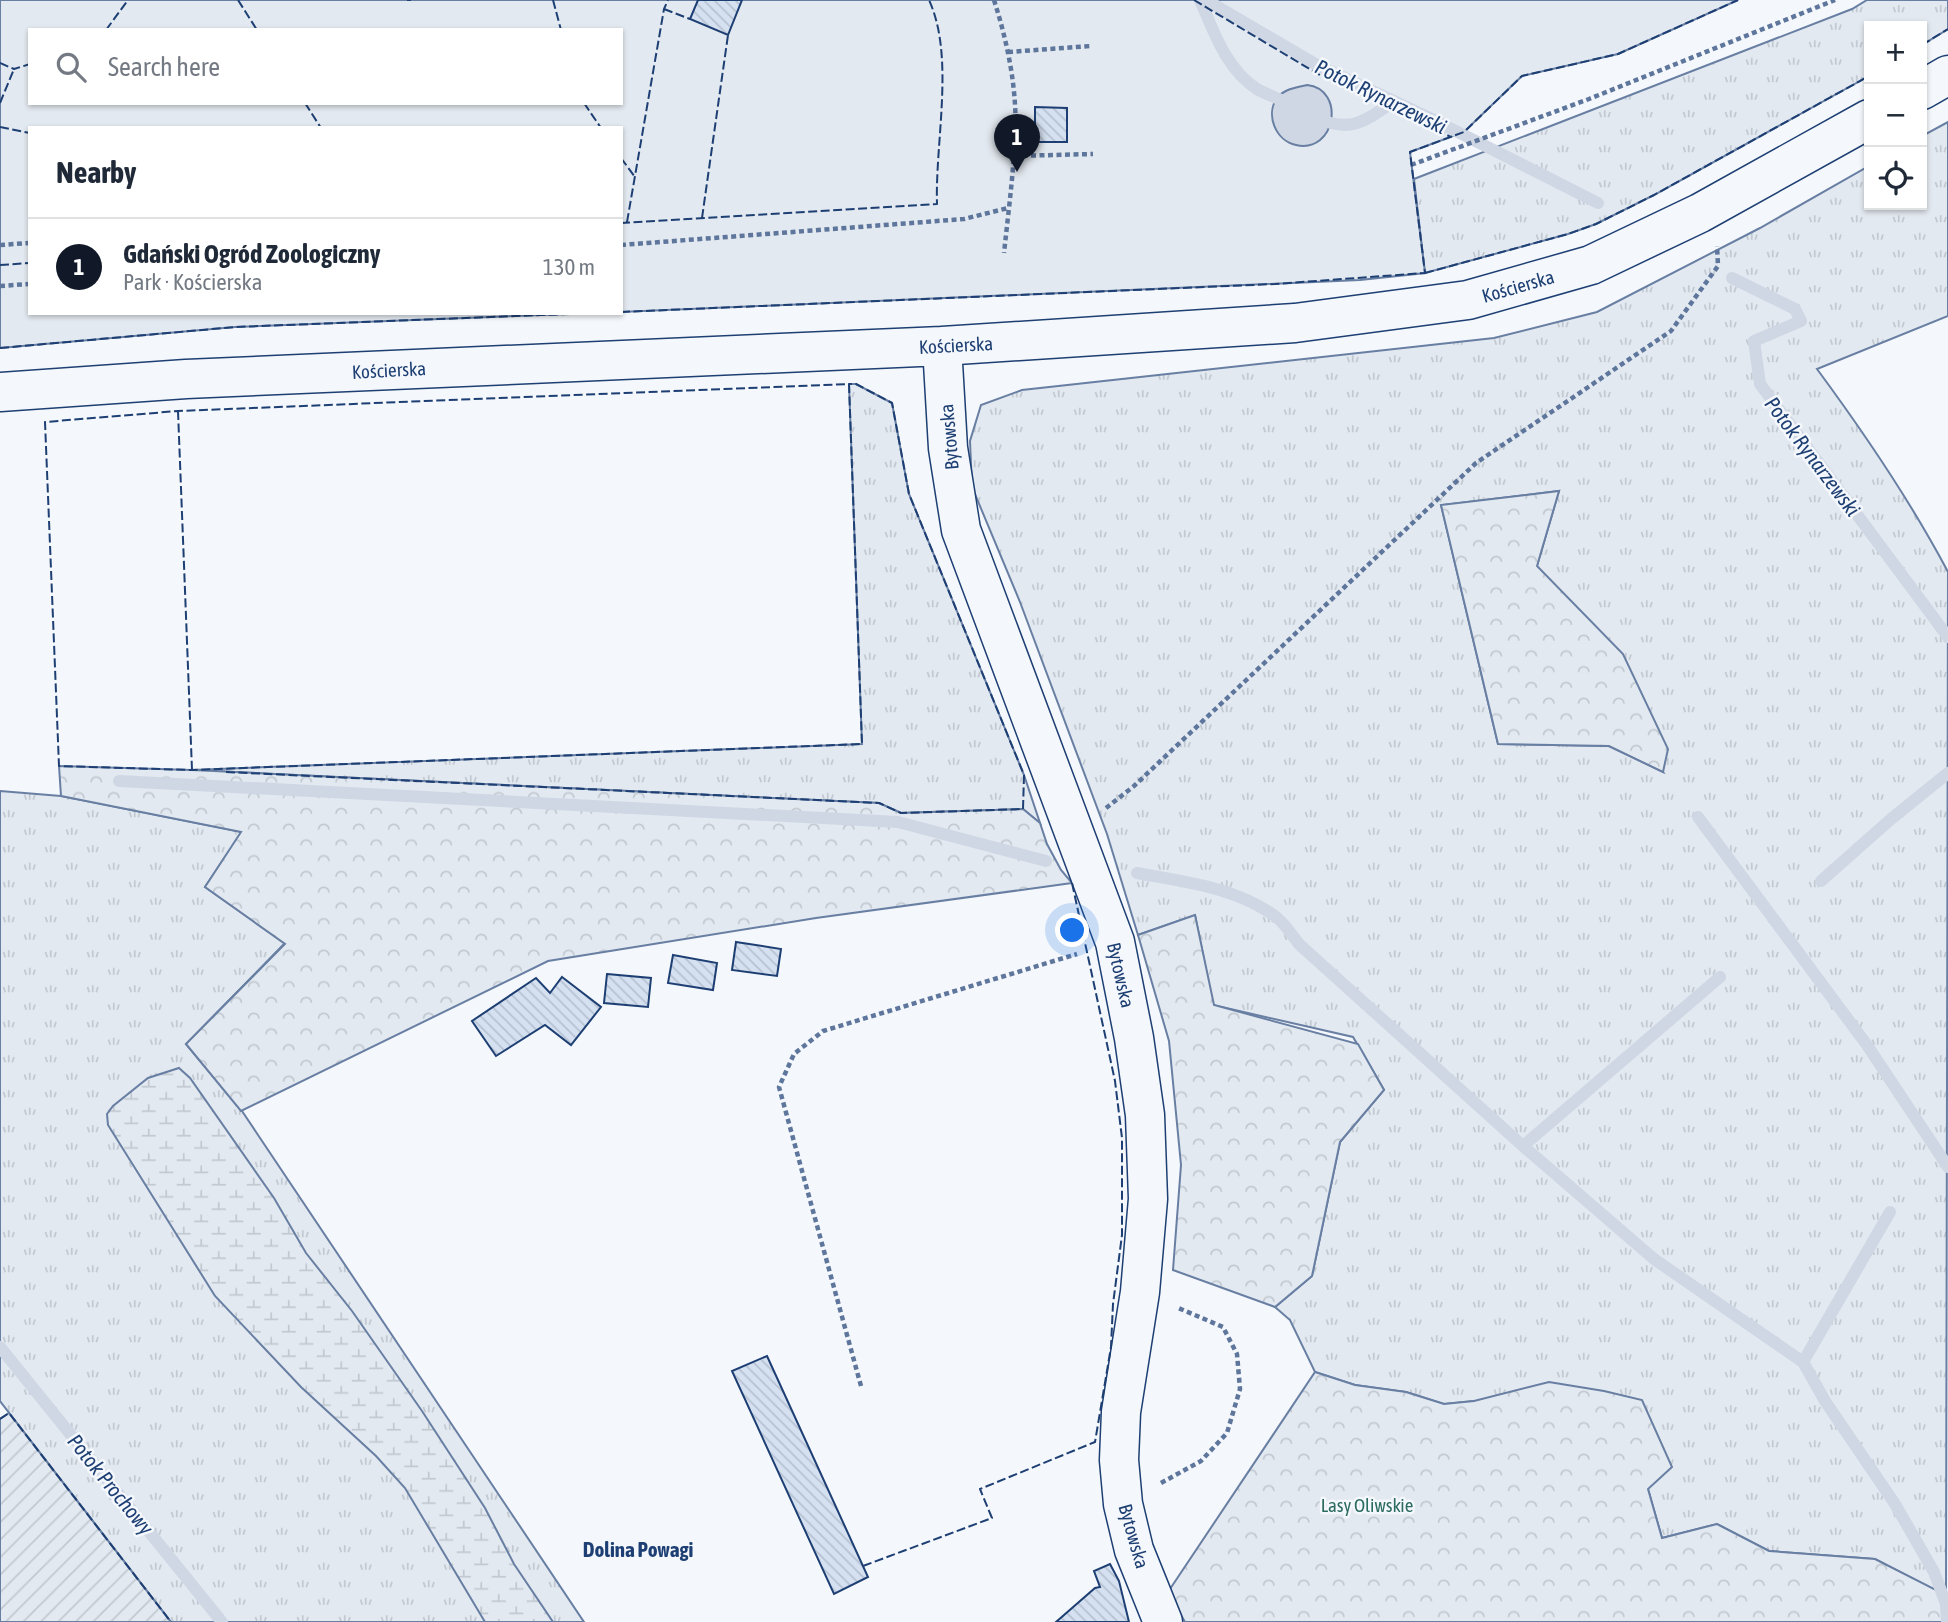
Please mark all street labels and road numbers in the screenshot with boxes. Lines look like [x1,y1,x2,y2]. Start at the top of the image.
street label: Kościerska [1479,265,1557,307]
street label: Kościerska [918,332,994,358]
street label: Kościerska [351,357,427,383]
street label: Bytowska [935,403,963,471]
street label: Bytowska [1103,940,1139,1010]
street label: Bytowska [1114,1501,1154,1571]

